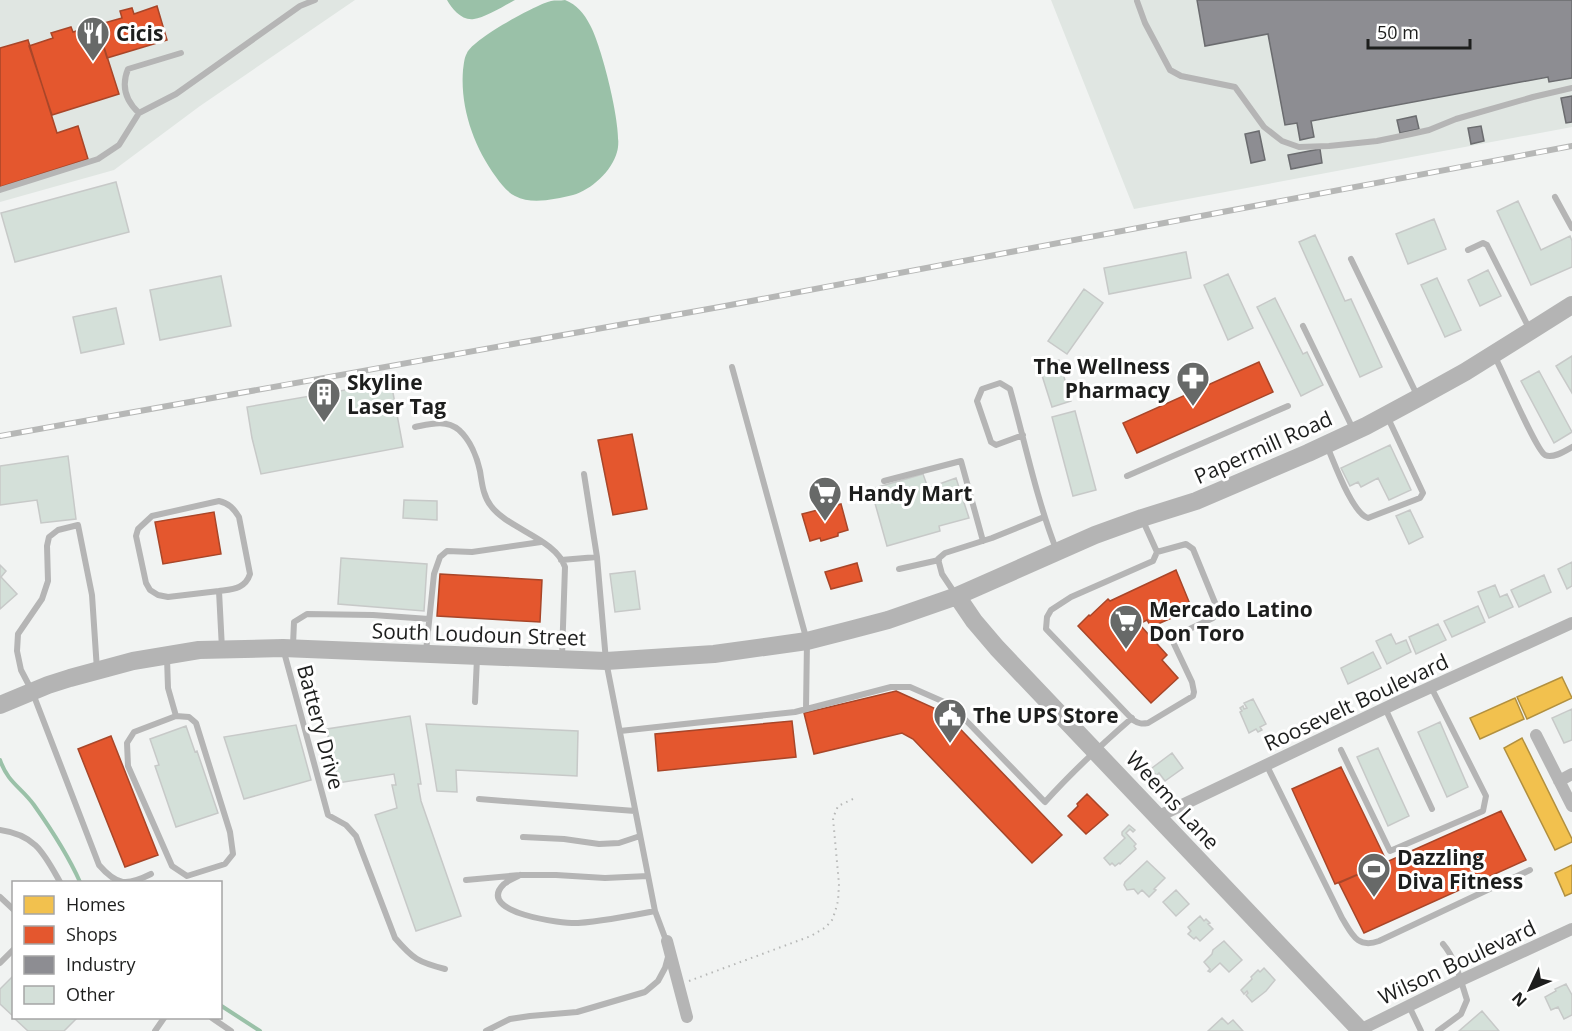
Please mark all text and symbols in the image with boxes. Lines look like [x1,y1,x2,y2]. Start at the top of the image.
scale bar [1368,12,1470,50]
restaurant icon: Cicis [75,15,111,62]
place label: Cicis [116,19,163,47]
text: 50 m [1377,20,1419,44]
place label: The Wellness Pharmacy [1034,352,1170,404]
pharmacy icon: The Wellness Pharmacy [1175,360,1211,407]
place label: Skyline Laser Tag [347,368,446,420]
building icon: Skyline Laser Tag [306,376,342,423]
street label: Papermill Road [1190,404,1336,490]
supermarket icon: Handy Mart [807,475,843,522]
place label: Handy Mart [848,479,972,507]
place label: Mercado Latino Don Toro [1149,595,1313,647]
supermarket icon: Mercado Latino Don Toro [1108,603,1144,650]
street label: South Loudoun Street [371,616,587,652]
street label: Roosevelt Boulevard [1259,647,1453,757]
street label: Battery Drive [291,662,351,792]
public building icon: The UPS Store [932,697,968,744]
place label: The UPS Store [973,701,1119,729]
street label: Weems Lane [1120,745,1226,855]
place label: Dazzling Diva Fitness [1397,843,1523,895]
sports icon: Dazzling Diva Fitness [1356,851,1392,898]
legend [12,881,222,1019]
text: Homes [66,892,125,916]
street label: Wilson Boulevard [1374,913,1540,1011]
text: Shops [66,922,117,946]
text: Industry [66,952,136,976]
north arrow [1500,959,1560,1019]
text: Other [66,982,116,1006]
text: N [1507,987,1532,1012]

